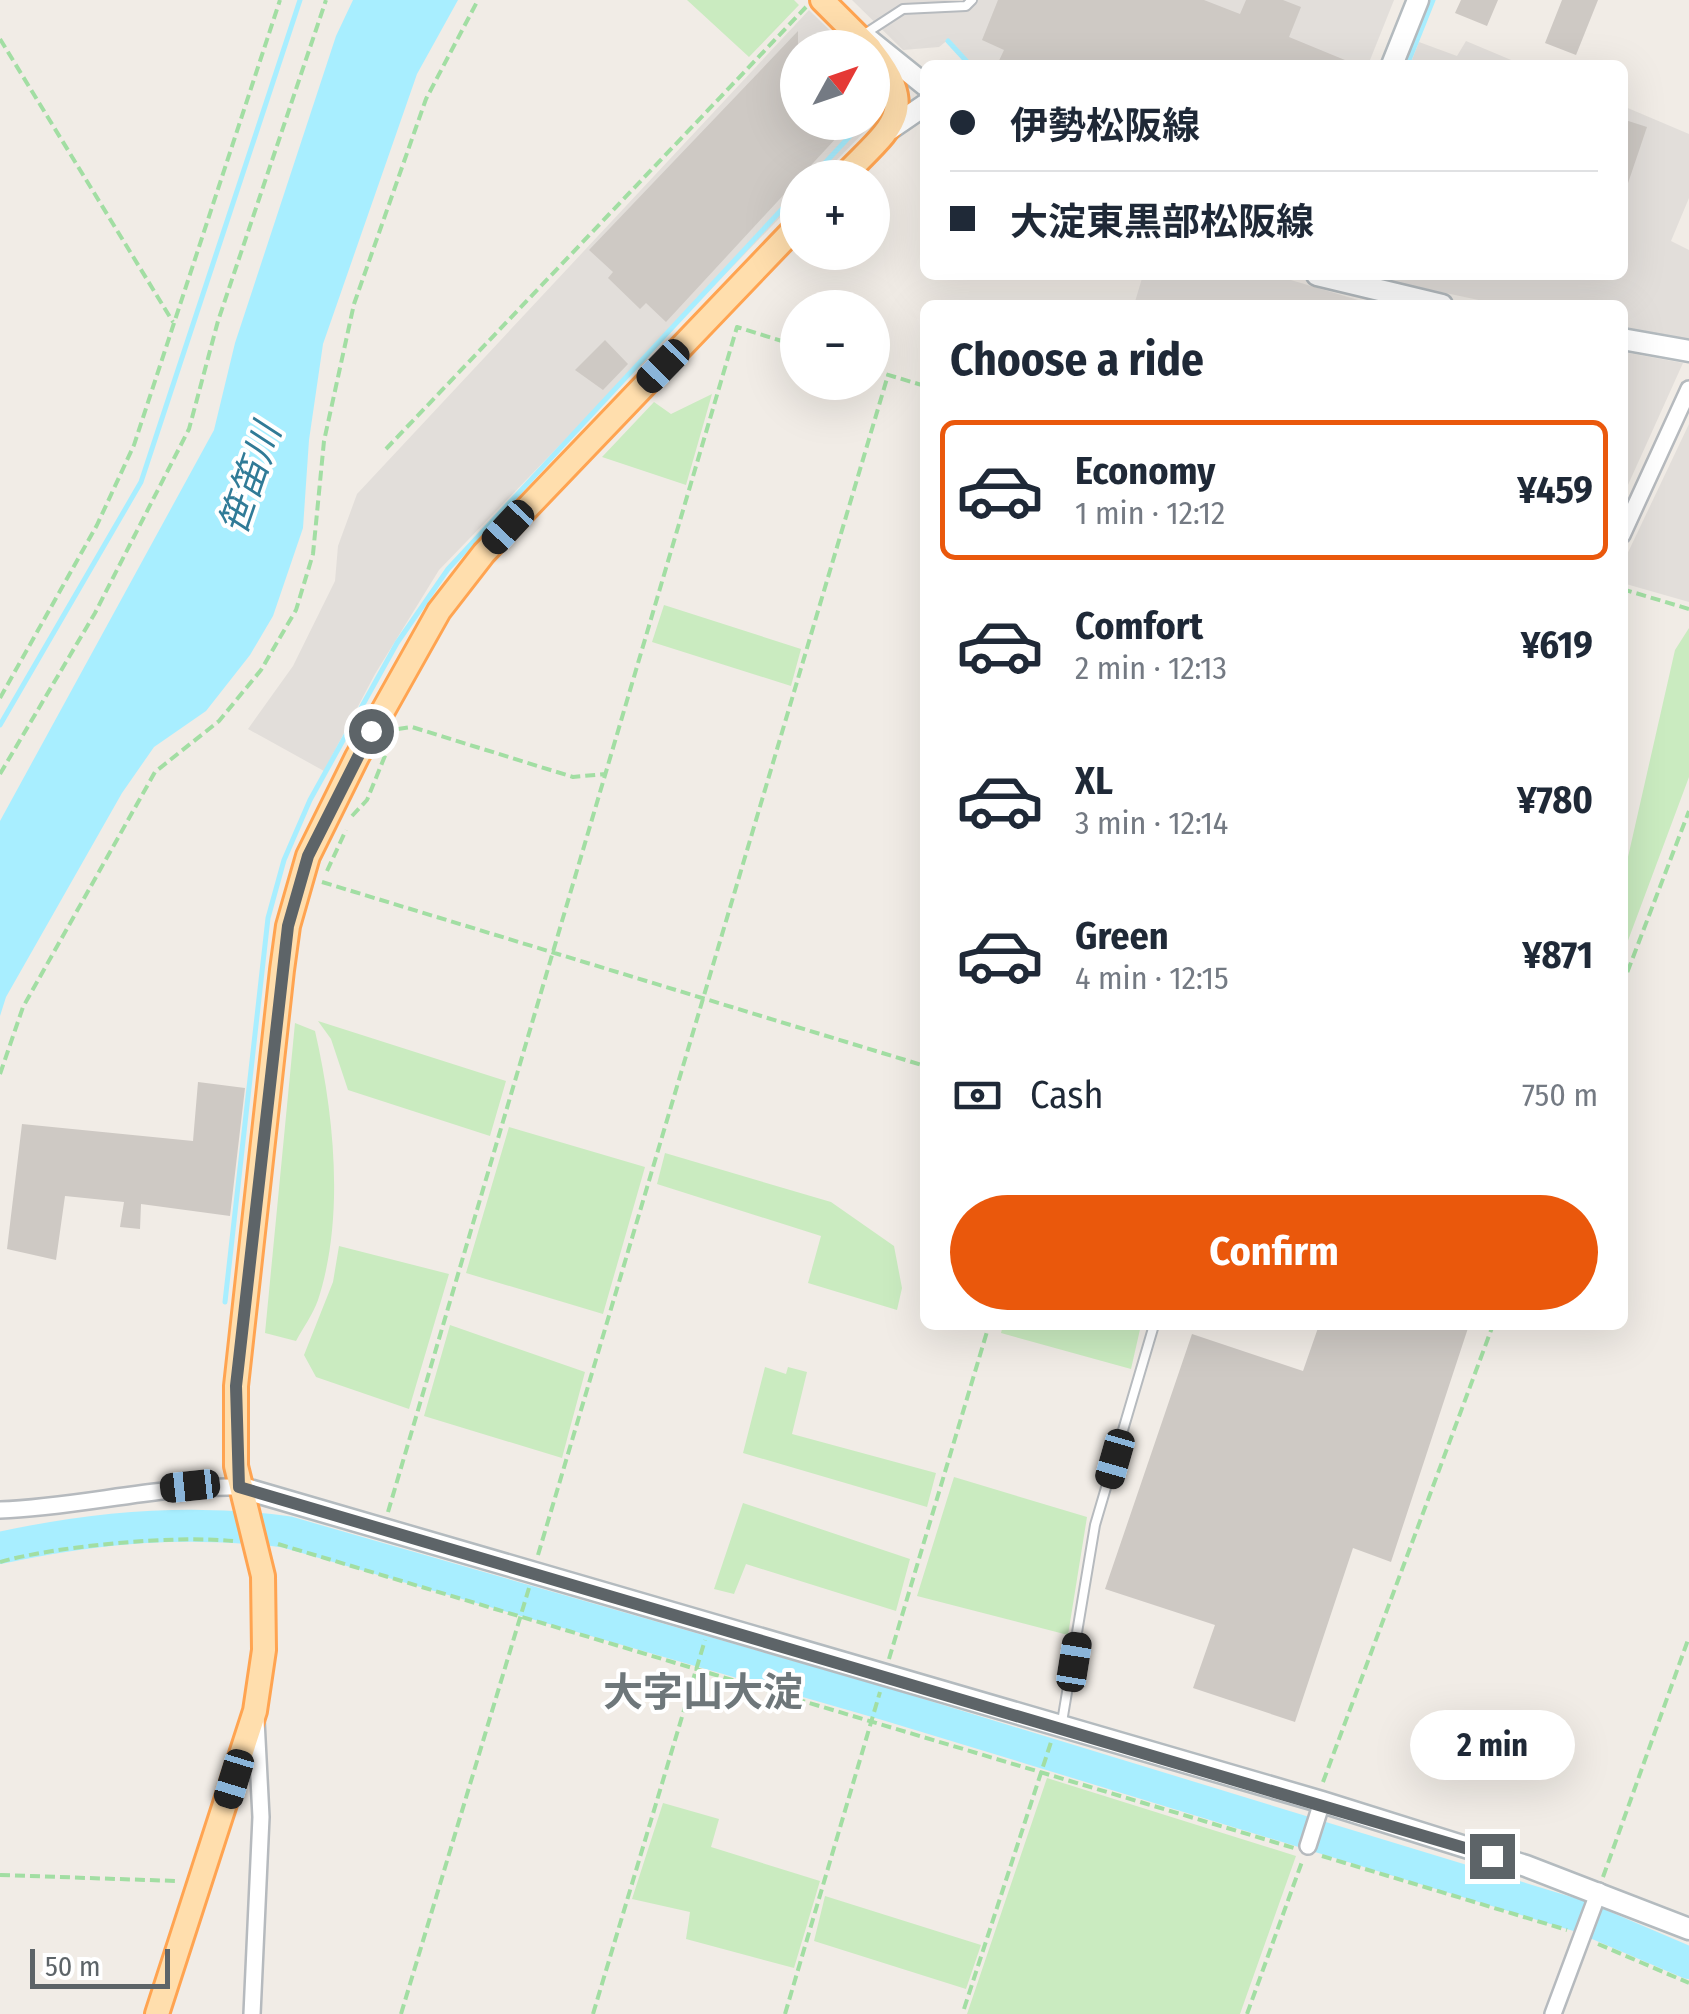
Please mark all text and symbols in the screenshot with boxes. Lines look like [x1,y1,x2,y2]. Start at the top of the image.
north arrow [780,30,890,140]
map controls [780,30,890,400]
text: 伊勢松阪線 [1010,103,1200,149]
button: + [780,160,890,270]
text: 大淀東黒部松阪線 [1010,199,1314,245]
button: − [780,290,890,400]
text: Choose a ride [950,333,1204,387]
car [631,334,695,398]
water label: 笹笛川 [210,414,292,540]
icon: car [955,445,1045,535]
text: Economy [1075,448,1215,494]
text: ¥459 [1517,467,1593,513]
text: 1 min · 12:12 [1075,494,1225,532]
car [477,495,539,559]
icon: car [955,600,1045,690]
text: Comfort [1075,603,1203,649]
text: ¥619 [1521,622,1593,668]
text: 2 min · 12:13 [1075,649,1227,687]
route start [349,709,394,754]
icon: car [955,755,1045,845]
text: XL [1075,758,1113,804]
text: ¥780 [1517,777,1593,823]
text: 3 min · 12:14 [1075,804,1228,842]
icon: car [955,910,1045,1000]
text: Green [1075,913,1169,959]
text: ¥871 [1522,932,1593,978]
text: 4 min · 12:15 [1075,959,1229,997]
icon: cash [950,1068,1005,1123]
text: Cash [1030,1072,1104,1118]
text: 750 m [1522,1076,1598,1114]
button: Confirm [950,1195,1598,1310]
car [1092,1426,1138,1492]
car [159,1468,221,1504]
car [1054,1630,1094,1694]
district label: 大字山大淀 [603,1669,803,1717]
callout: 2 min [1410,1711,1574,1781]
text: 2 min [1457,1726,1528,1764]
car [211,1746,257,1812]
route end [1470,1834,1515,1879]
scale bar [30,1944,170,1988]
text: 50 m [45,1950,101,1983]

